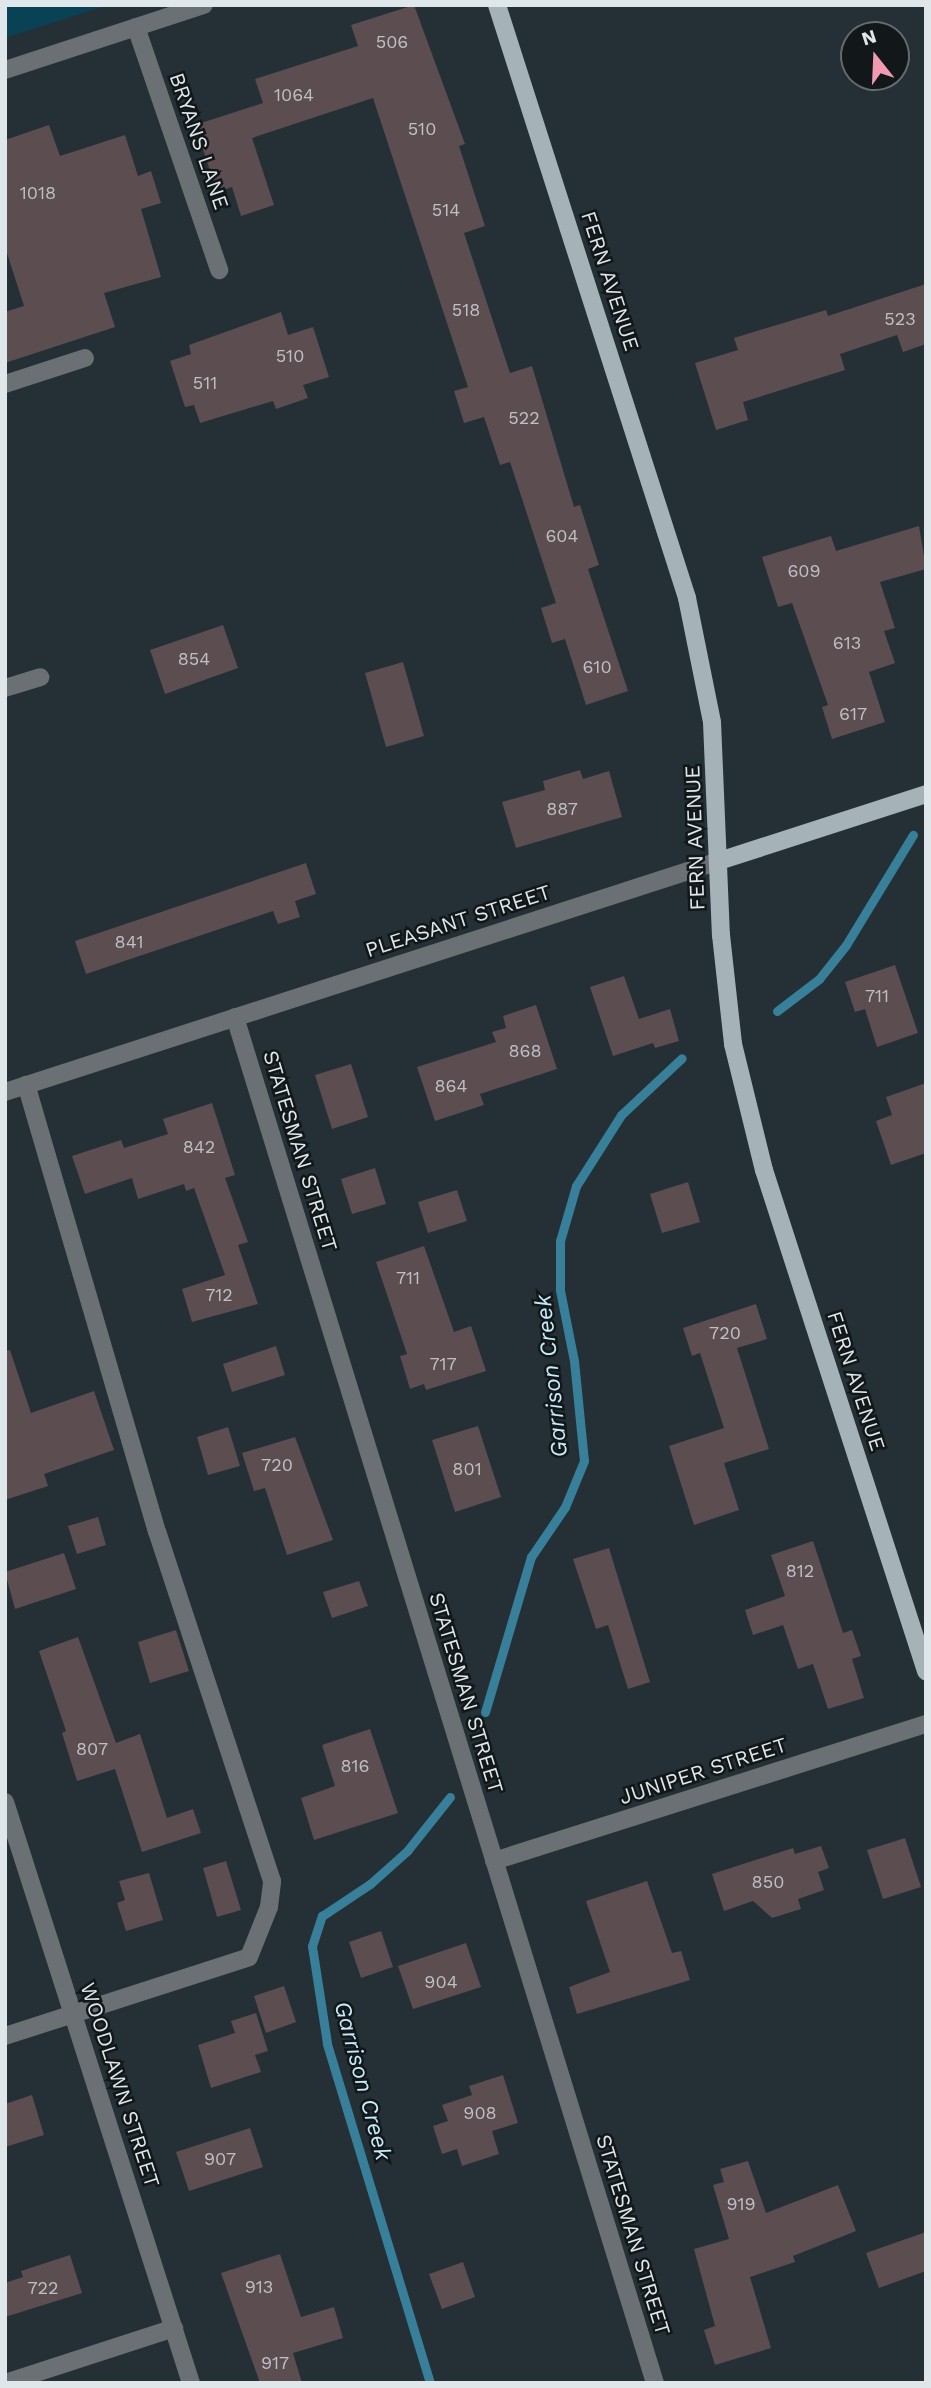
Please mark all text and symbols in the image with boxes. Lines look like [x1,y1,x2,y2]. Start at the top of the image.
north arrow [840,21,910,91]
text: N [859,24,879,51]
house number: 506 [376,31,408,53]
street label: BRYANS LANE [164,69,234,213]
house number: 1064 [274,84,314,106]
house number: 510 [408,118,436,140]
house number: 1018 [20,182,56,204]
house number: 514 [432,199,460,221]
street label: FERN AVENUE [575,208,645,354]
house number: 518 [452,299,480,321]
house number: 523 [884,308,916,330]
house number: 510 [276,345,304,367]
house number: 511 [193,372,217,394]
house number: 522 [508,407,540,429]
house number: 604 [545,525,579,547]
house number: 609 [787,560,821,582]
house number: 613 [833,632,861,654]
house number: 854 [178,648,210,670]
house number: 610 [582,656,612,678]
house number: 617 [839,703,867,725]
street label: FERN AVENUE [680,765,710,911]
house number: 887 [546,798,578,820]
street label: PLEASANT STREET [362,879,554,963]
house number: 841 [115,931,143,953]
house number: 711 [865,985,889,1007]
house number: 868 [508,1040,542,1062]
street label: STATESMAN STREET [257,1048,343,1254]
house number: 864 [434,1075,468,1097]
house number: 842 [183,1136,215,1158]
house number: 711 [396,1267,420,1289]
house number: 712 [205,1284,233,1306]
water label: Garrison Creek [530,1293,574,1459]
street label: FERN AVENUE [821,1308,891,1454]
house number: 720 [709,1322,741,1344]
house number: 717 [429,1353,457,1375]
house number: 720 [261,1454,293,1476]
house number: 801 [452,1458,482,1480]
house number: 812 [786,1560,814,1582]
street label: STATESMAN STREET [423,1590,509,1796]
street label: JUNIPER STREET [616,1732,790,1810]
house number: 807 [76,1738,108,1760]
house number: 816 [340,1755,370,1777]
house number: 850 [752,1871,784,1893]
house number: 904 [424,1971,458,1993]
street label: WOODLAWN STREET [75,1979,165,2191]
water label: Garrison Creek [327,1998,397,2164]
house number: 908 [463,2102,497,2124]
street label: STATESMAN STREET [590,2132,676,2338]
house number: 907 [204,2148,236,2170]
house number: 919 [726,2193,756,2215]
house number: 913 [245,2276,273,2298]
house number: 722 [27,2277,59,2299]
house number: 917 [261,2352,289,2374]

